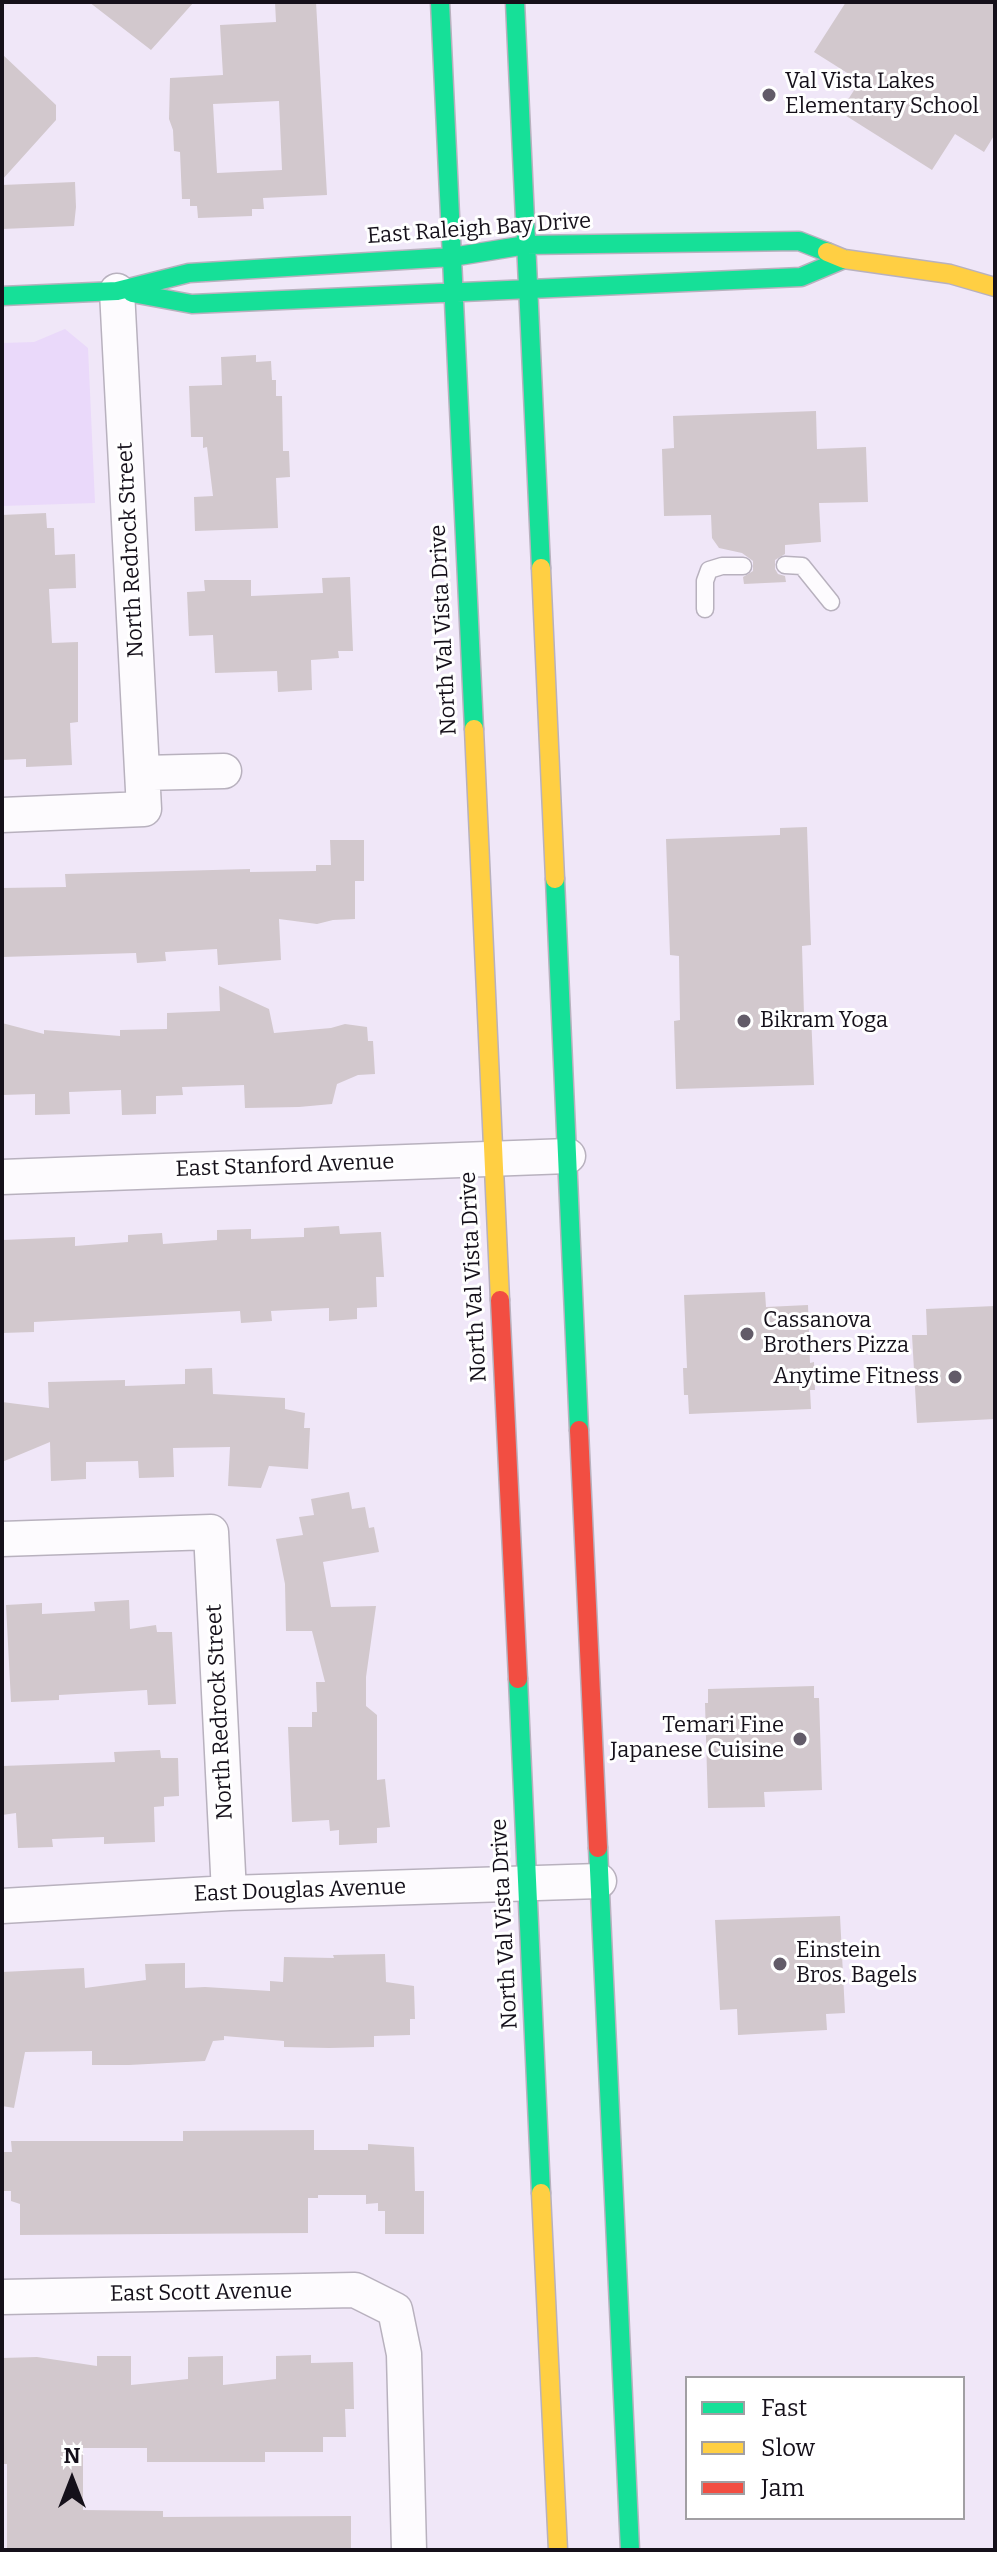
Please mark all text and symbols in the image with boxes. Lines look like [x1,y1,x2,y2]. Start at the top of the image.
place label: Val Vista Lakes Elementary School [785,69,979,120]
marker: Val Vista Lakes Elementary School [760,86,778,104]
street label: East Raleigh Bay Drive [366,208,592,250]
street label: North Redrock Street [112,441,150,659]
street label: North Val Vista Drive [425,524,463,736]
place label: Bikram Yoga [760,1008,888,1034]
marker: Bikram Yoga [735,1012,753,1030]
street label: East Stanford Avenue [175,1149,395,1183]
street label: North Val Vista Drive [455,1171,493,1383]
place label: Cassanova Brothers Pizza [763,1308,909,1360]
marker: Cassanova Brothers Pizza [738,1325,756,1343]
place label: Anytime Fitness [773,1364,939,1390]
marker: Anytime Fitness [946,1368,964,1386]
street label: North Redrock Street [201,1603,239,1821]
place label: Temari Fine Japanese Cuisine [610,1713,784,1764]
marker: Temari Fine Japanese Cuisine [791,1730,809,1748]
street label: North Val Vista Drive [486,1818,524,2030]
street label: East Douglas Avenue [193,1874,407,1908]
place label: Einstein Bros. Bagels [796,1938,917,1990]
marker: Einstein Bros. Bagels [771,1955,789,1973]
street label: East Scott Avenue [110,2278,292,2308]
legend [685,2376,965,2520]
text: Fast [761,2394,807,2422]
text: Slow [761,2434,815,2462]
north arrow [32,2440,112,2520]
text: N [64,2442,80,2469]
text: Jam [761,2474,804,2502]

